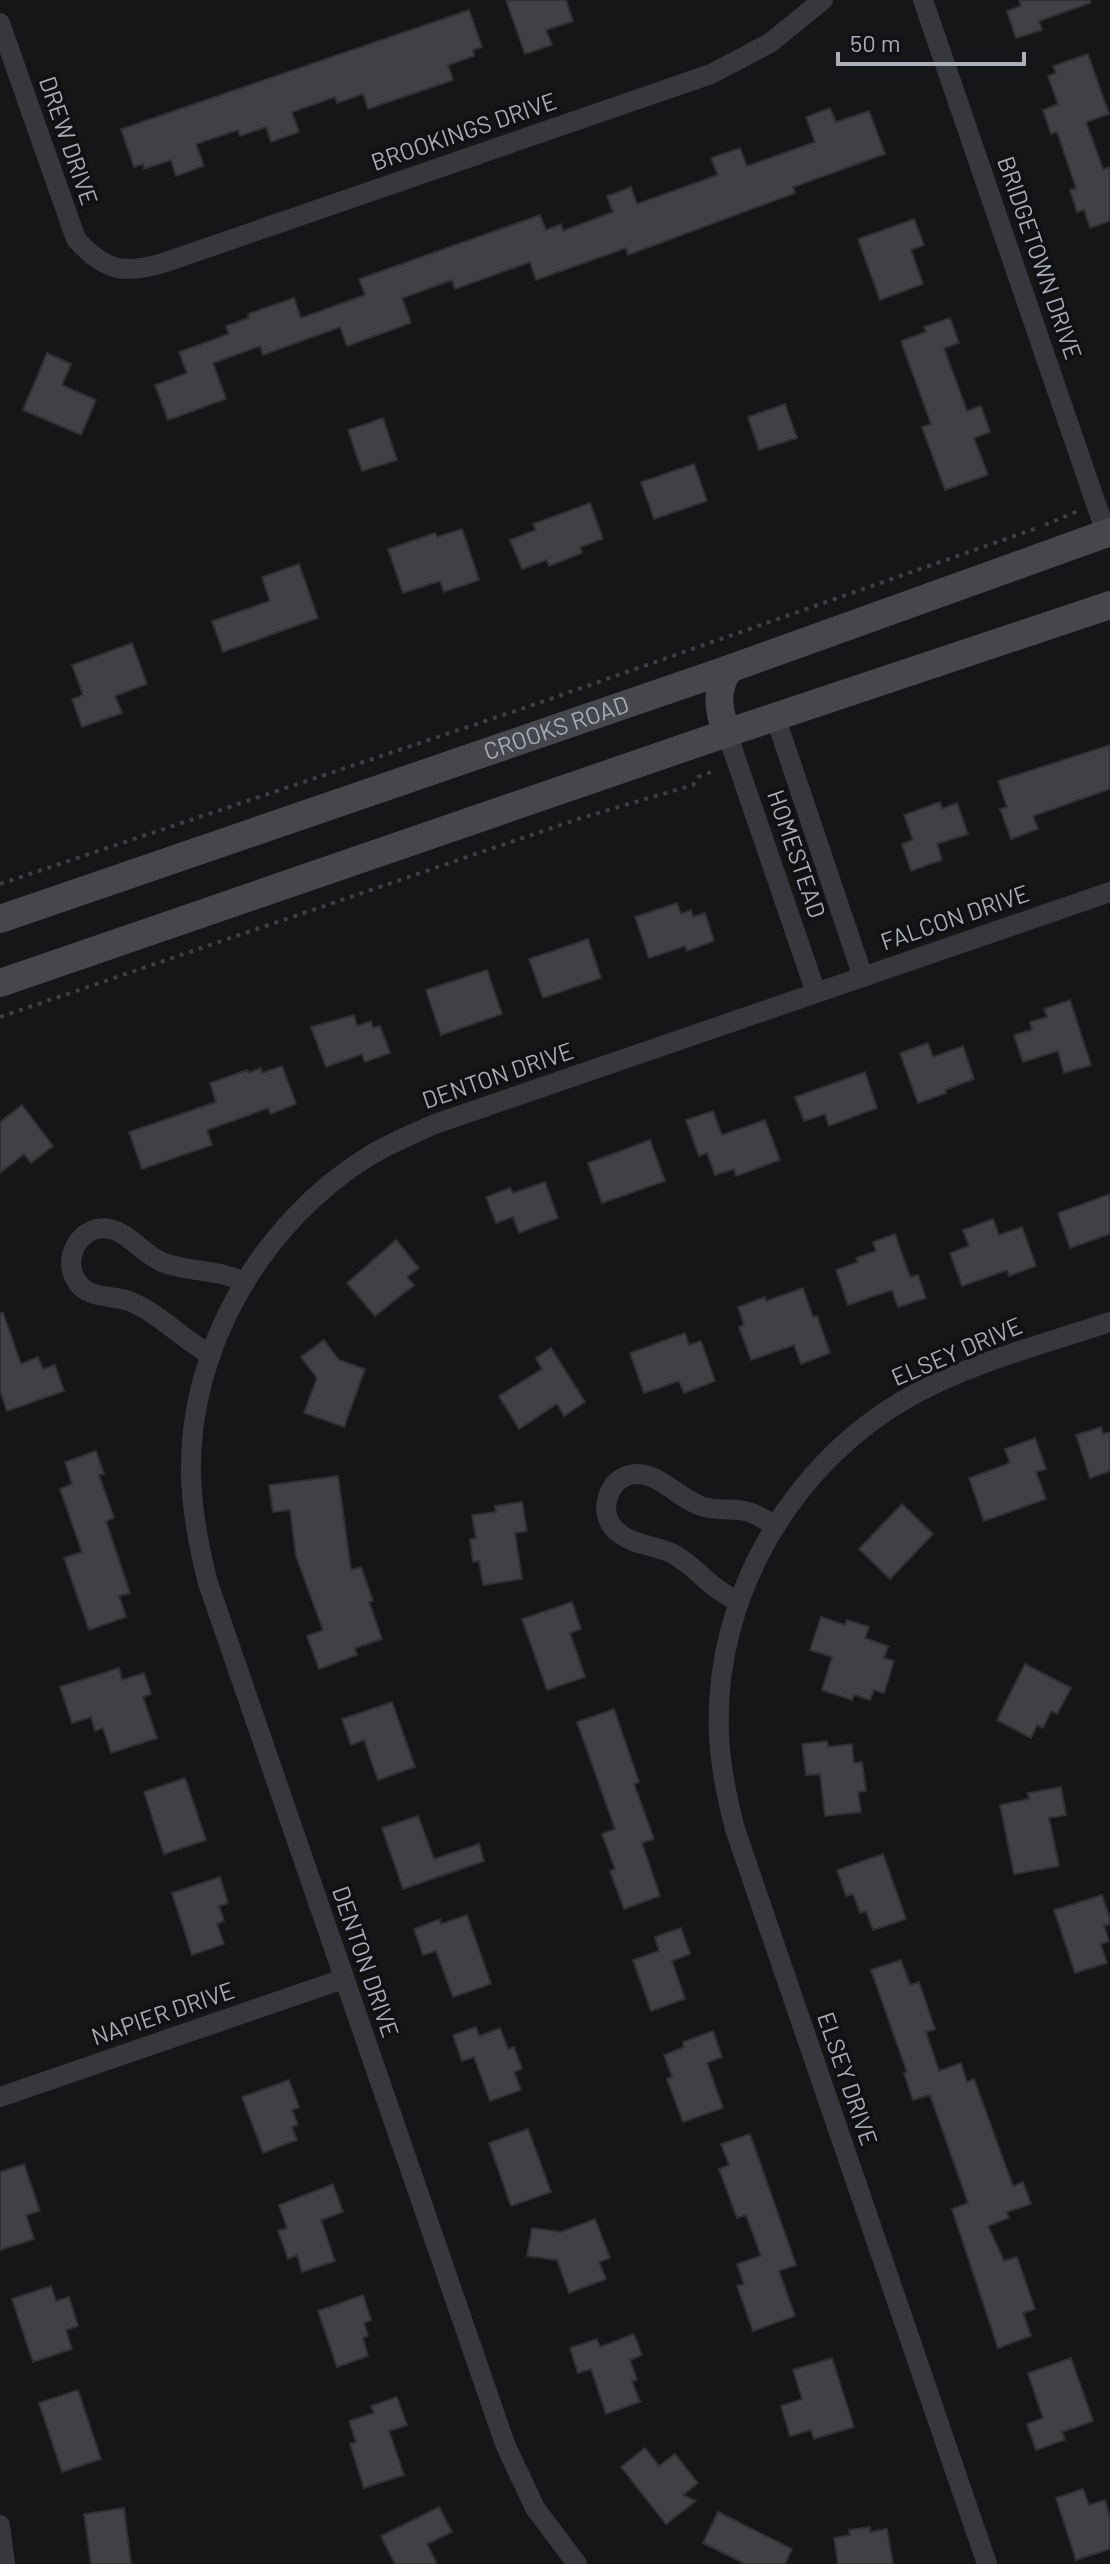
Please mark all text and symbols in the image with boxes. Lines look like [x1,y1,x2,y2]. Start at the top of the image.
scale bar [838,16,1024,66]
text: 50 m [850,28,901,57]
street label: DREW DRIVE [34,72,105,209]
street label: BROOKINGS DRIVE [367,85,560,176]
street label: BRIDGETOWN DRIVE [992,152,1089,363]
street label: CROOKS ROAD [479,689,632,765]
street label: HOMESTEAD [762,786,833,921]
street label: FALCON DRIVE [876,878,1033,956]
street label: DENTON DRIVE [418,1035,577,1114]
street label: ELSEY DRIVE [887,1310,1026,1391]
street label: DENTON DRIVE [327,1882,406,2041]
street label: NAPIER DRIVE [87,1975,238,2051]
street label: ELSEY DRIVE [812,2008,885,2149]

